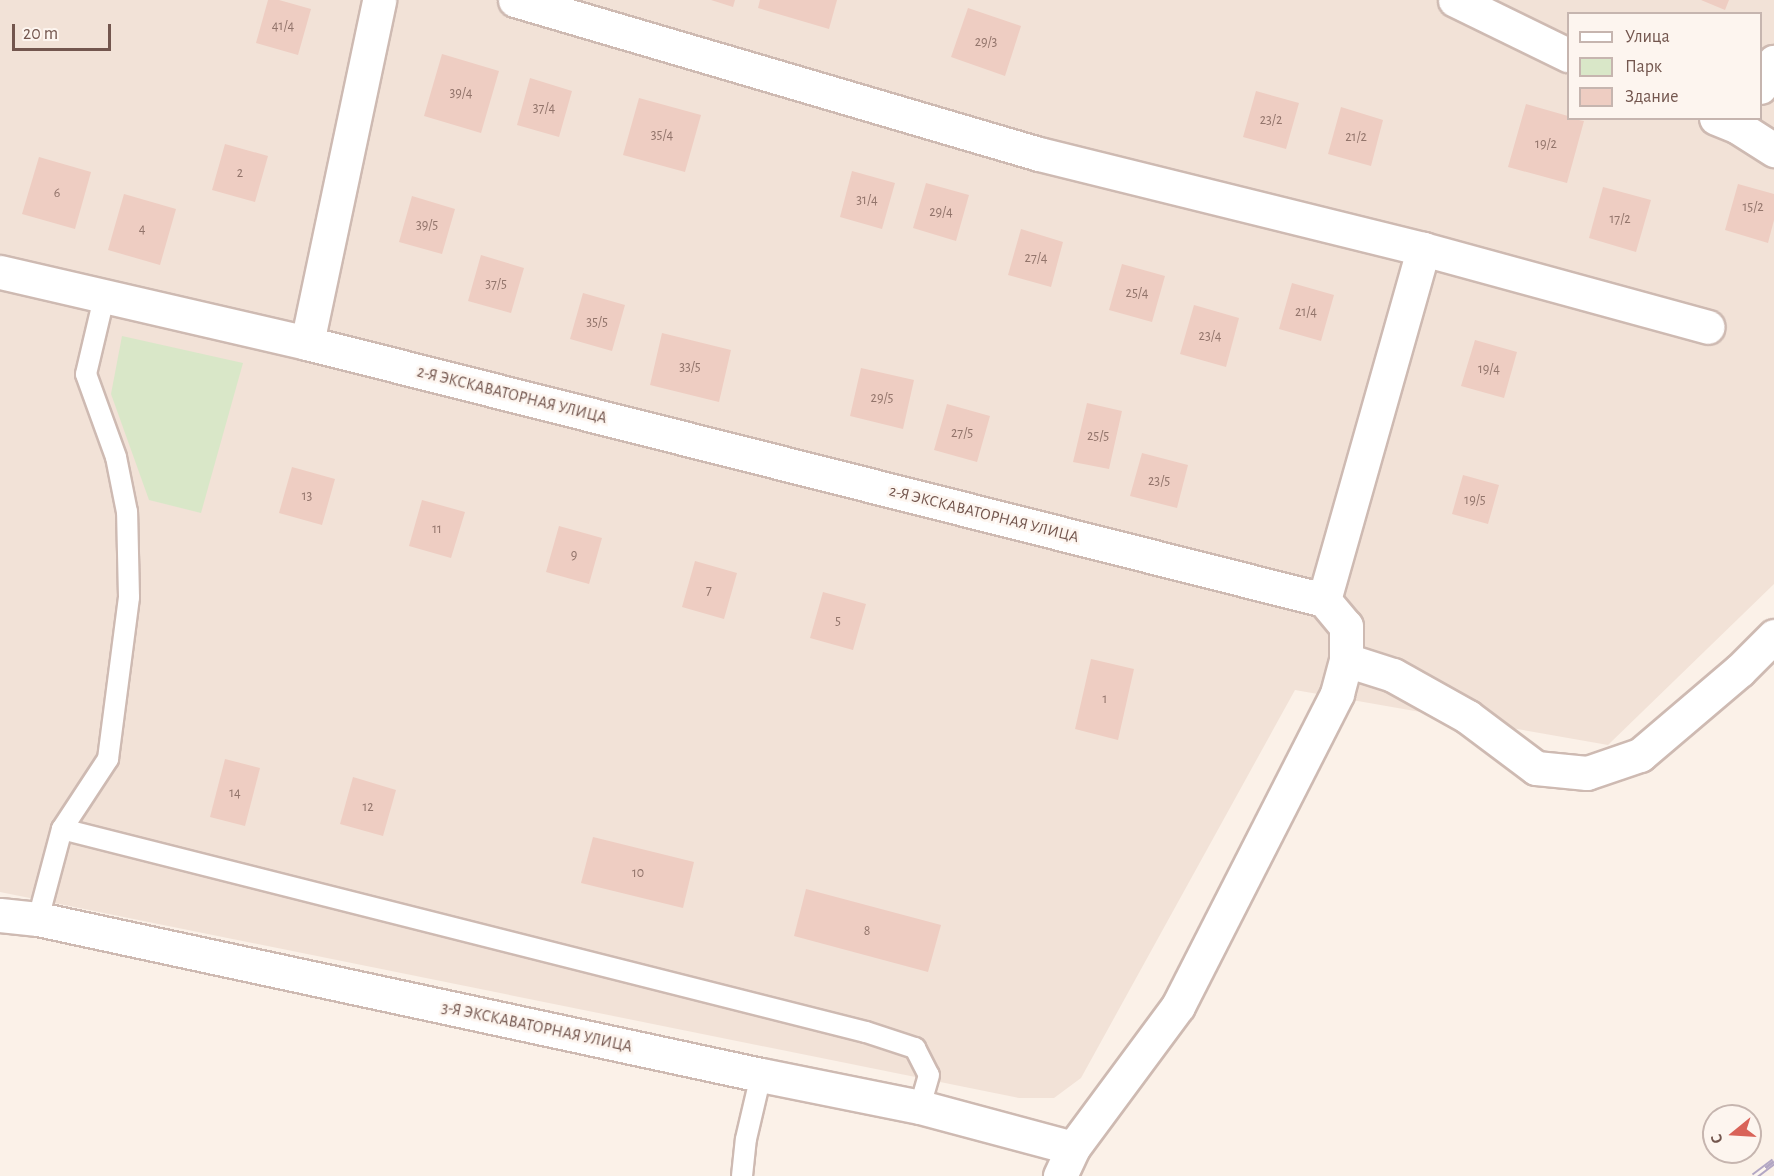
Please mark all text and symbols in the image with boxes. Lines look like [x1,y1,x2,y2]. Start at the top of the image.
scale bar [15,12,114,50]
legend [1567,12,1762,120]
house number: 41/4 [272,18,294,34]
text: 20 m [23,25,58,43]
text: Улица [1625,28,1670,46]
house number: 29/3 [975,34,997,50]
text: Парк [1625,58,1662,76]
house number: 39/4 [449,85,473,101]
text: Здание [1625,88,1679,106]
house number: 37/4 [533,100,555,116]
house number: 23/2 [1260,112,1282,128]
house number: 35/4 [651,127,673,143]
house number: 21/2 [1345,129,1367,145]
house number: 19/2 [1535,136,1557,152]
house number: 2 [237,165,243,181]
house number: 6 [54,185,60,201]
house number: 31/4 [856,192,878,208]
house number: 15/2 [1742,199,1764,215]
house number: 29/4 [929,204,953,220]
house number: 17/2 [1609,211,1631,227]
house number: 39/5 [416,217,438,233]
house number: 4 [139,221,145,237]
house number: 27/4 [1025,250,1047,266]
house number: 37/5 [485,276,507,292]
house number: 25/4 [1126,285,1148,301]
house number: 21/4 [1295,304,1317,320]
house number: 35/5 [586,314,608,330]
house number: 23/4 [1199,328,1221,344]
house number: 33/5 [679,359,701,375]
house number: 19/4 [1478,361,1500,377]
street label: 2-Я ЭКСКАВАТОРНАЯ УЛИЦА [415,362,609,428]
house number: 29/5 [871,390,893,406]
house number: 27/5 [951,425,973,441]
house number: 25/5 [1087,428,1109,444]
house number: 23/5 [1148,473,1170,489]
street label: 2-Я ЭКСКАВАТОРНАЯ УЛИЦА [887,481,1081,547]
house number: 13 [302,488,312,504]
house number: 19/5 [1464,492,1486,508]
house number: 11 [432,521,442,537]
house number: 9 [571,547,577,563]
house number: 7 [706,582,712,598]
house number: 5 [835,613,841,629]
house number: 1 [1103,691,1107,707]
house number: 14 [229,785,241,801]
house number: 12 [362,799,374,815]
house number: 10 [632,865,644,881]
house number: 8 [864,923,870,939]
street label: 3-Я ЭКСКАВАТОРНАЯ УЛИЦА [440,997,634,1057]
north arrow [1702,1104,1762,1164]
text: С [1708,1132,1726,1146]

